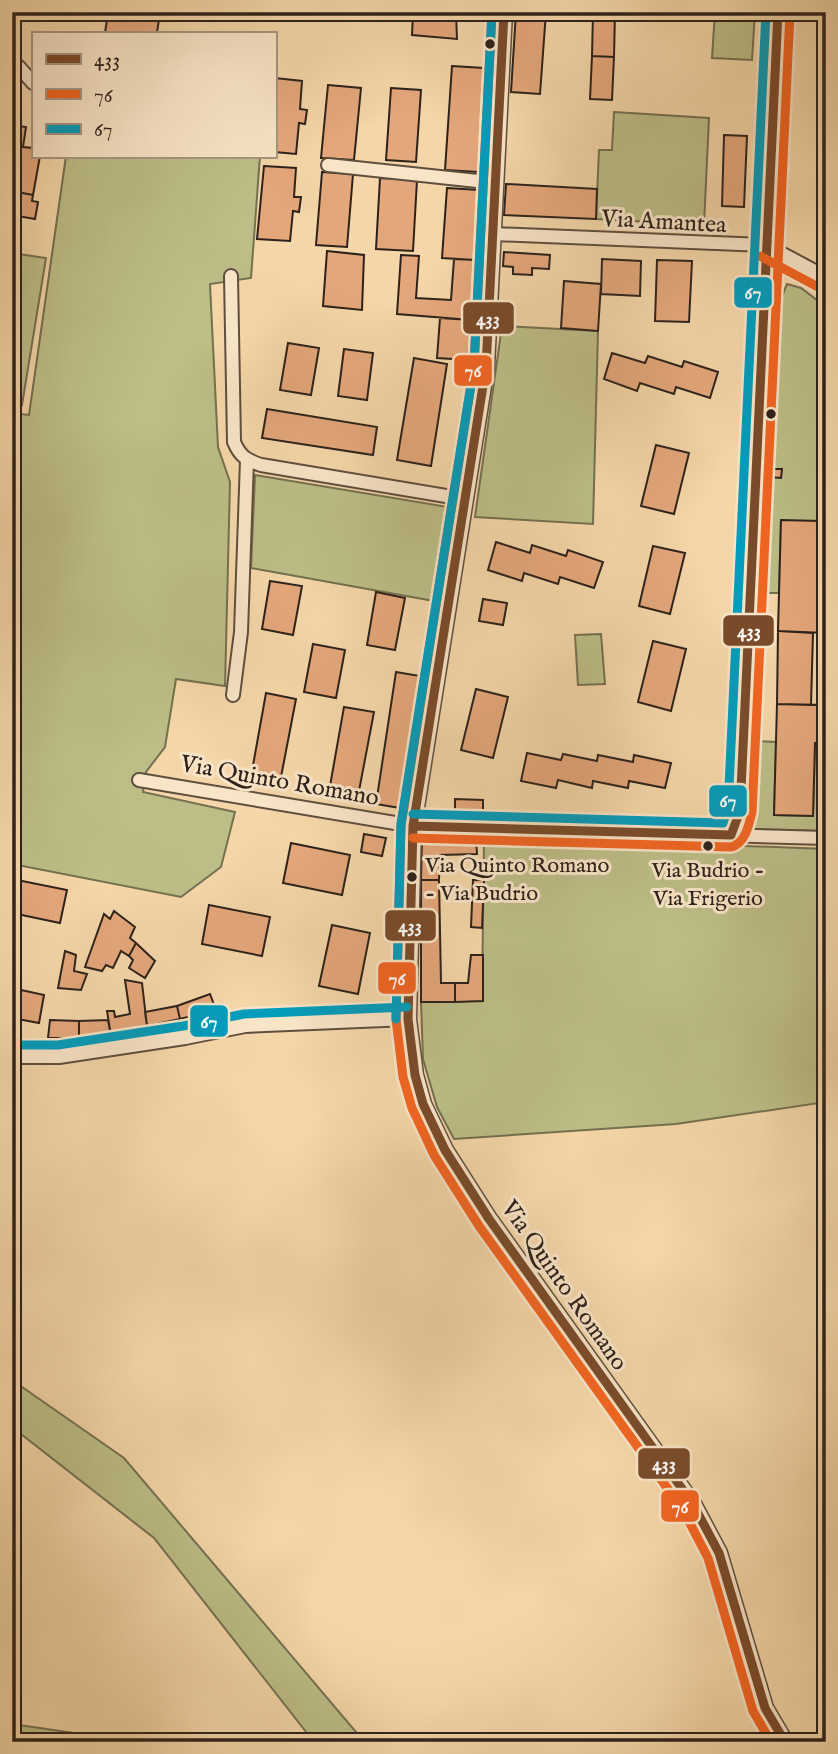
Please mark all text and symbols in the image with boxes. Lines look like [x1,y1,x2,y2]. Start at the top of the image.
legend [32,32,276,158]
unlabelled marker [483,37,497,51]
text: 433 [94,47,120,74]
text: 76 [94,83,114,110]
text: 67 [94,117,113,144]
street label: Via Amantea [600,204,728,241]
line badge: 67 [733,276,773,309]
text: 67 [745,282,762,306]
line badge: 433 [462,301,515,335]
text: 433 [476,308,500,332]
line badge: 76 [453,354,493,387]
text: 76 [465,360,482,384]
unlabelled marker [764,407,778,421]
line badge: 433 [722,614,775,647]
text: 433 [737,620,761,644]
street label: Via Quinto Romano [177,749,381,814]
line badge: 67 [708,784,748,818]
text: 67 [720,790,737,814]
marker: Via Budrio - Via Frigerio [701,839,715,853]
place label: Via Quinto Romano - Via Budrio [424,852,609,908]
place label: Via Budrio - Via Frigerio [651,857,765,913]
marker: Via Quinto Romano - Via Budrio [405,870,419,884]
line badge: 433 [384,909,437,942]
text: 433 [398,915,422,939]
line badge: 76 [377,961,417,995]
text: 76 [389,968,406,992]
line badge: 67 [189,1004,229,1038]
text: 67 [201,1011,218,1035]
street label: Via Quinto Romano [493,1194,634,1377]
line badge: 433 [637,1447,691,1480]
text: 433 [652,1453,676,1477]
line badge: 76 [660,1489,700,1523]
text: 76 [672,1496,689,1520]

